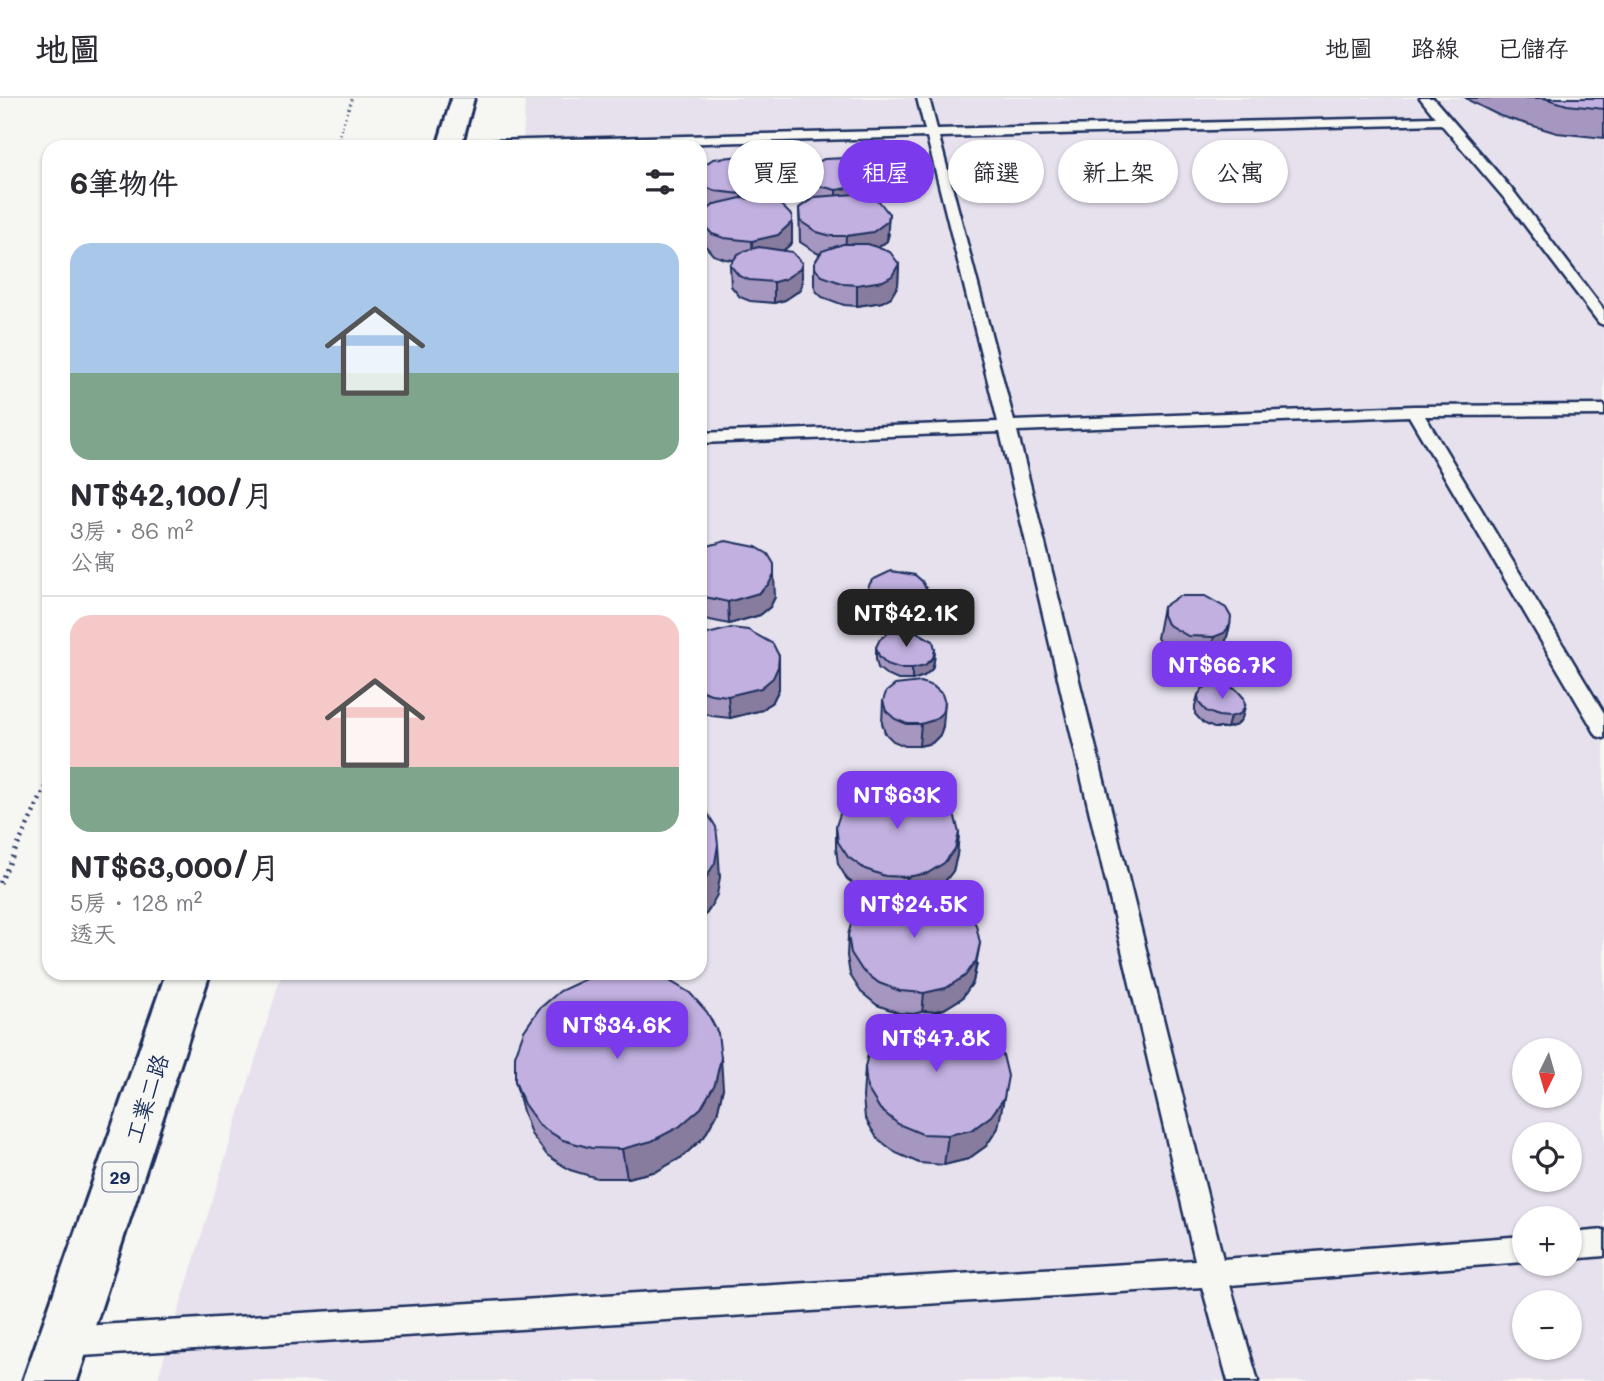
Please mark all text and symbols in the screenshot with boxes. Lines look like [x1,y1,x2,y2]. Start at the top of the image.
text: 地圖 [35,26,101,69]
text: 地圖 [1325,32,1373,63]
text: 路線 [1411,32,1459,63]
text: 已儲存 [1497,32,1569,63]
chip: 買屋 [728,140,824,203]
chip: 租屋 [838,140,934,203]
chip: 篩選 [948,140,1044,203]
chip: 新上架 [1058,140,1178,203]
chip: 公寓 [1192,140,1288,203]
text: 6筆物件 [70,162,178,202]
icon: filters [641,163,679,201]
icon: home [312,288,438,414]
text: NT$42,100/月 [70,474,273,514]
text: 3房 · 86 m² [70,515,193,545]
text: 公寓 [70,546,116,576]
pin: NT$42.1K [834,589,978,649]
text: NT$42.1K [853,597,959,627]
pin: NT$66.7K [1150,642,1294,701]
text: NT$66.7K [1168,649,1276,679]
icon: home [312,660,438,786]
pin: NT$63K [840,772,954,831]
text: NT$63K [853,779,941,809]
text: NT$63,000/月 [70,846,280,886]
pin: NT$24.5K [842,880,986,940]
text: 5房 · 128 m² [70,887,203,917]
text: NT$24.5K [860,888,968,918]
text: 透天 [70,918,116,948]
pin: NT$34.6K [545,1002,689,1061]
text: NT$34.6K [562,1009,672,1039]
pin: NT$47.8K [864,1014,1008,1074]
text: NT$47.8K [881,1022,991,1052]
north arrow [1512,1038,1582,1108]
map controls [1512,1038,1582,1360]
street label: 工業二路 [118,1050,174,1146]
button: locate [1512,1122,1582,1192]
road number: 29 [102,1162,138,1192]
button: + [1512,1206,1582,1276]
button: − [1512,1290,1582,1360]

